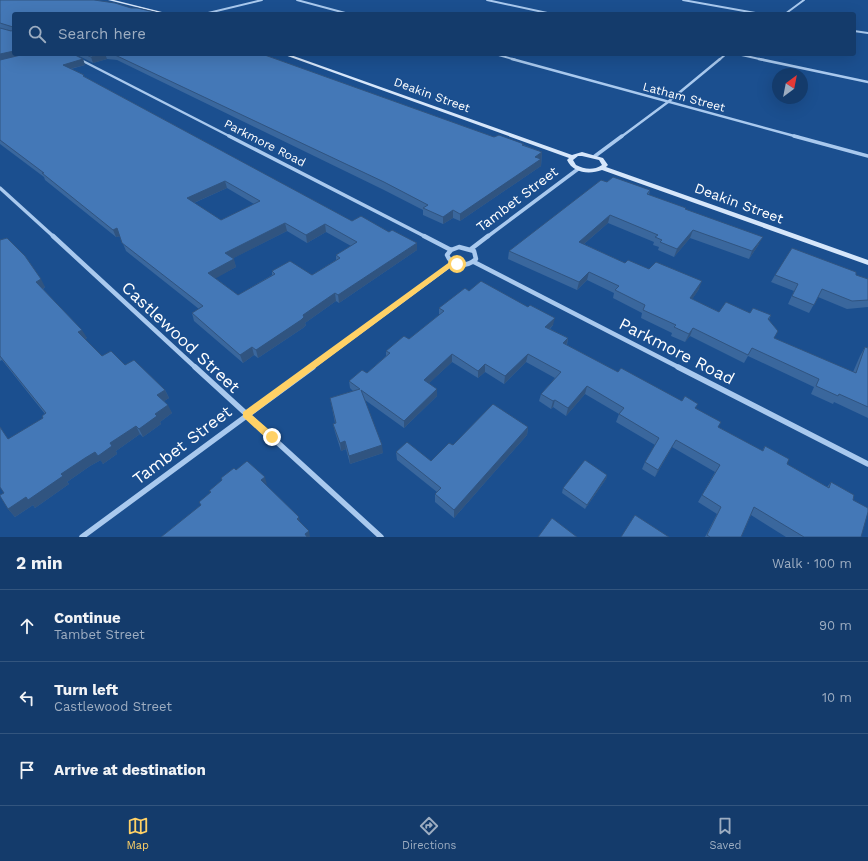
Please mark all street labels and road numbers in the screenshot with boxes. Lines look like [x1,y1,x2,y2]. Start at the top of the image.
street label: Deakin Street [392,75,472,115]
street label: Latham Street [641,79,727,115]
street label: Parkmore Road [222,116,308,170]
street label: Tambet Street [473,163,561,235]
street label: Deakin Street [692,180,786,227]
street label: Castlewood Street [118,277,244,397]
street label: Parkmore Road [616,313,738,389]
street label: Tambet Street [129,401,235,489]

